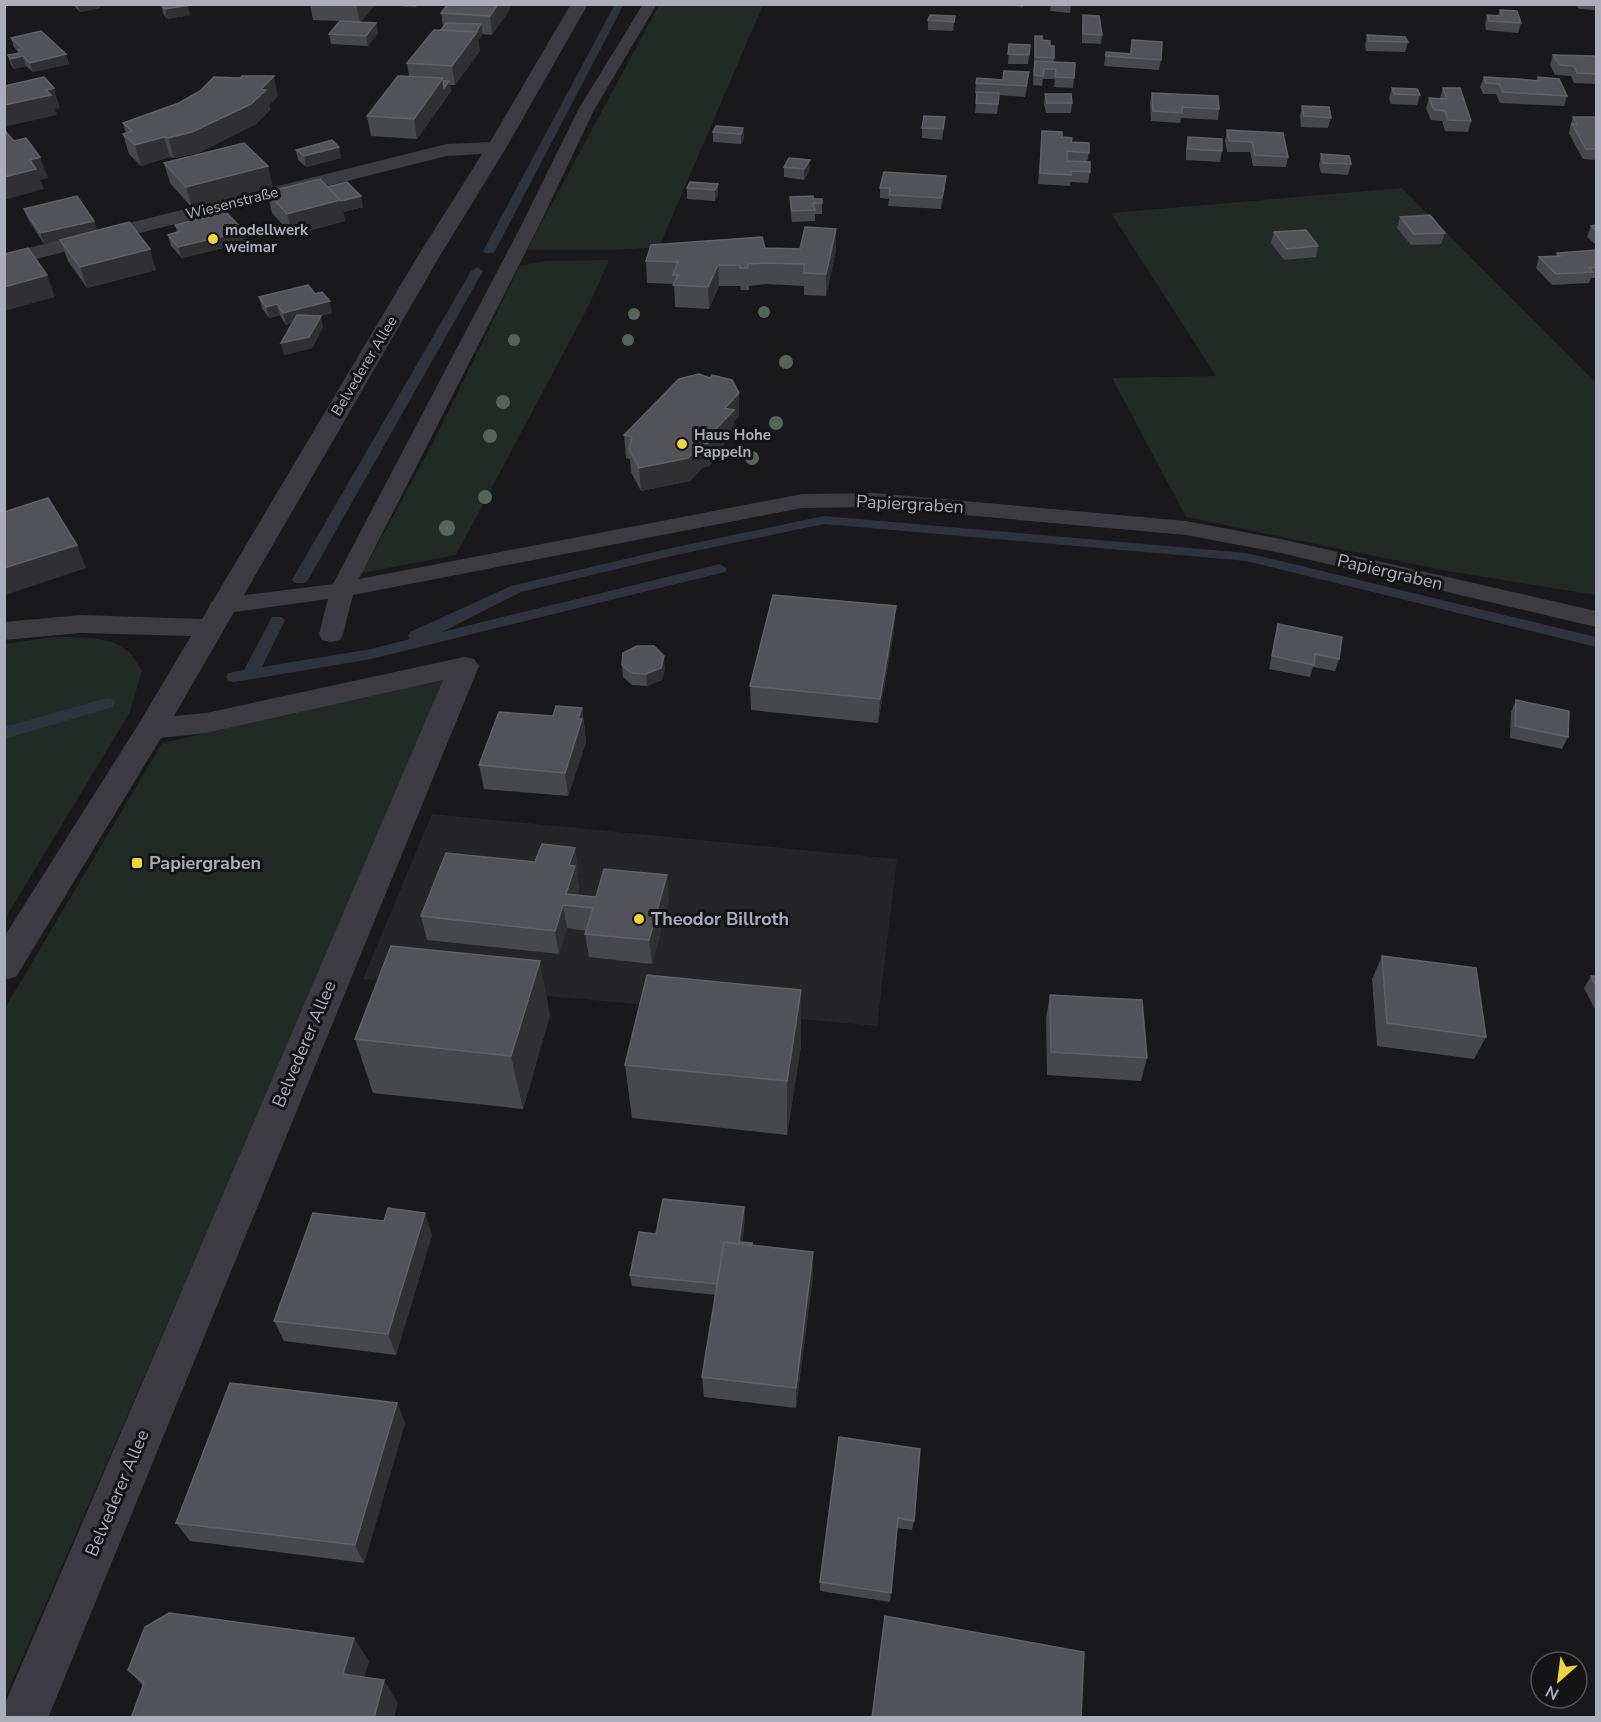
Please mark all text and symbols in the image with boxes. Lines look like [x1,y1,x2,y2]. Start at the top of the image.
street label: Wiesenstraße [184,182,280,224]
place label: modellwerk weimar [225,220,309,257]
marker: modellwerk weimar [206,232,220,246]
street label: Belvederer Allee [326,312,402,420]
place label: Haus Hohe Pappeln [694,425,771,462]
marker: Haus Hohe Pappeln [675,437,689,451]
street label: Papiergraben [856,489,964,519]
street label: Papiergraben [1335,548,1445,596]
place label: Papiergraben [149,851,261,875]
marker: Papiergraben [130,856,144,870]
place label: Theodor Billroth [651,907,789,931]
marker: Theodor Billroth [632,912,646,926]
street label: Belvederer Allee [266,977,342,1111]
street label: Belvederer Allee [79,1426,155,1560]
north arrow [1529,1650,1589,1710]
text: N [1542,1680,1563,1705]

